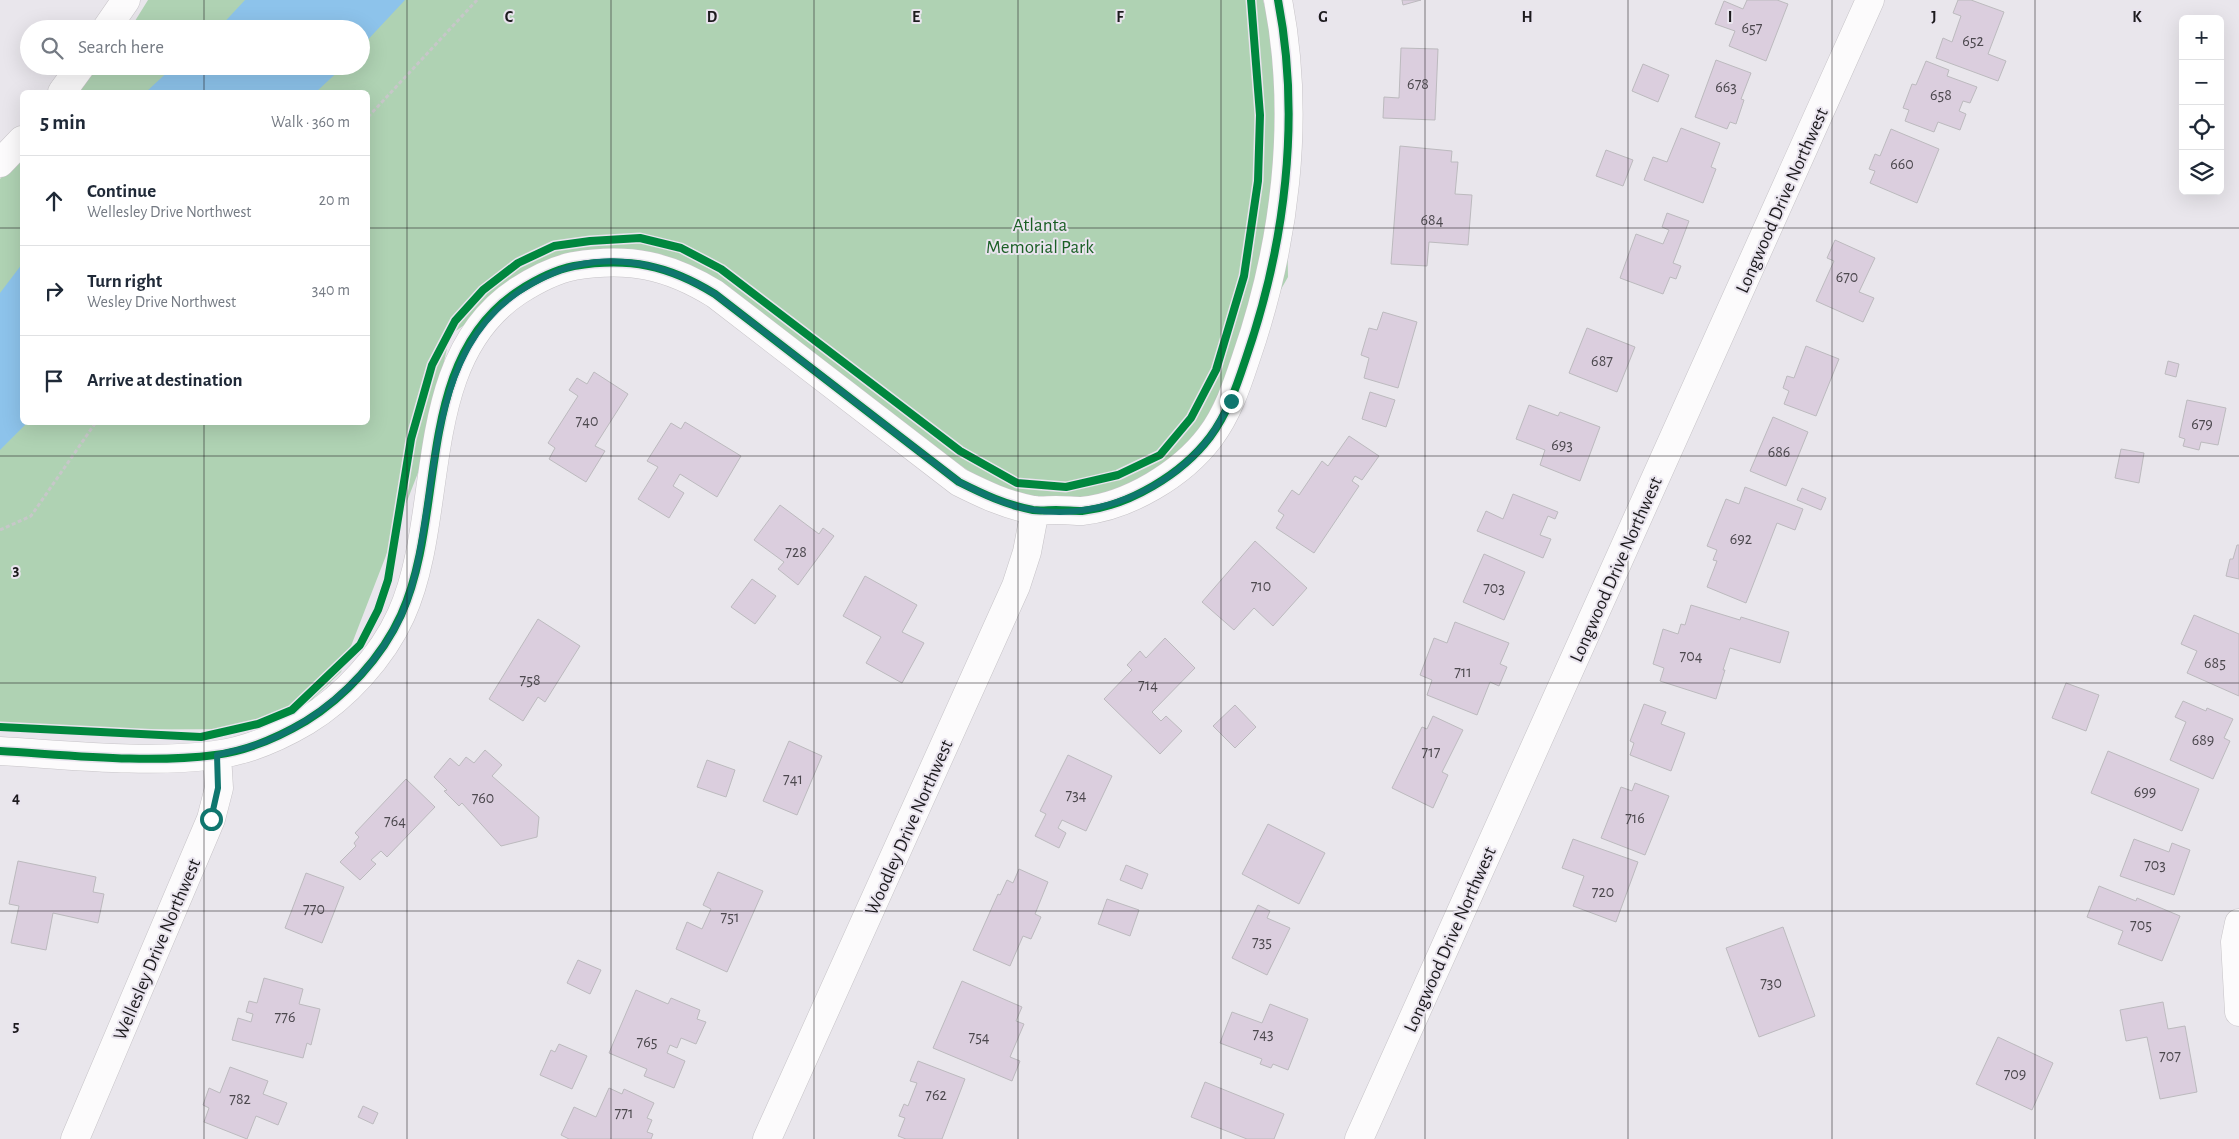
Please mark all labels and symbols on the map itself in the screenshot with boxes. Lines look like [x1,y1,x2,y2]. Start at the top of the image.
text: C [505,9,514,25]
text: D [707,9,718,25]
text: E [912,9,920,25]
text: F [1116,9,1124,25]
text: G [1318,9,1328,25]
text: H [1521,9,1533,25]
text: I [1728,9,1732,25]
text: J [1931,9,1937,25]
text: K [2132,9,2142,25]
house number: 657 [1742,20,1763,36]
house number: 652 [1962,33,1984,49]
house number: 678 [1407,76,1429,92]
house number: 663 [1715,79,1737,95]
house number: 658 [1930,87,1952,103]
street label: Longwood Drive Northwest [1733,105,1832,296]
house number: 660 [1890,156,1914,172]
house number: 684 [1421,212,1444,228]
park label: Atlanta Memorial Park [986,216,1094,257]
house number: 670 [1836,269,1858,285]
house number: 687 [1591,353,1613,369]
route end [1220,390,1243,413]
house number: 740 [576,413,598,429]
house number: 679 [2191,416,2213,432]
house number: 693 [1551,437,1573,453]
house number: 686 [1768,444,1790,460]
street label: Longwood Drive Northwest [1567,474,1666,665]
house number: 692 [1730,531,1752,547]
house number: 728 [785,544,807,560]
text: 3 [13,562,20,578]
house number: 710 [1251,578,1271,594]
house number: 703 [1483,580,1505,596]
house number: 704 [1680,648,1703,664]
house number: 685 [2204,655,2226,671]
house number: 711 [1454,664,1472,680]
house number: 758 [520,672,540,688]
house number: 714 [1138,677,1158,693]
house number: 689 [2192,732,2214,748]
street label: Woodley Drive Northwest [862,737,957,918]
house number: 717 [1422,744,1441,760]
house number: 741 [783,771,803,787]
house number: 699 [2134,784,2156,800]
house number: 734 [1066,787,1087,803]
text: 4 [12,790,20,806]
house number: 760 [472,790,494,806]
route start [200,808,223,831]
house number: 716 [1625,810,1645,826]
house number: 764 [384,813,406,829]
street label: Longwood Drive Northwest [1401,844,1500,1035]
street label: Wellesley Drive Northwest [110,856,204,1043]
house number: 703 [2144,857,2166,873]
house number: 720 [1592,884,1614,900]
house number: 770 [303,901,325,917]
house number: 751 [721,909,739,925]
house number: 705 [2130,917,2152,933]
house number: 735 [1252,934,1272,950]
house number: 730 [1760,975,1782,991]
house number: 776 [275,1009,295,1025]
text: 5 [13,1018,20,1034]
house number: 743 [1253,1026,1273,1042]
house number: 754 [968,1029,990,1045]
house number: 765 [637,1034,657,1050]
house number: 707 [2159,1048,2181,1064]
house number: 709 [2004,1066,2026,1082]
house number: 762 [925,1087,947,1103]
house number: 782 [229,1091,251,1107]
house number: 771 [615,1105,633,1121]

